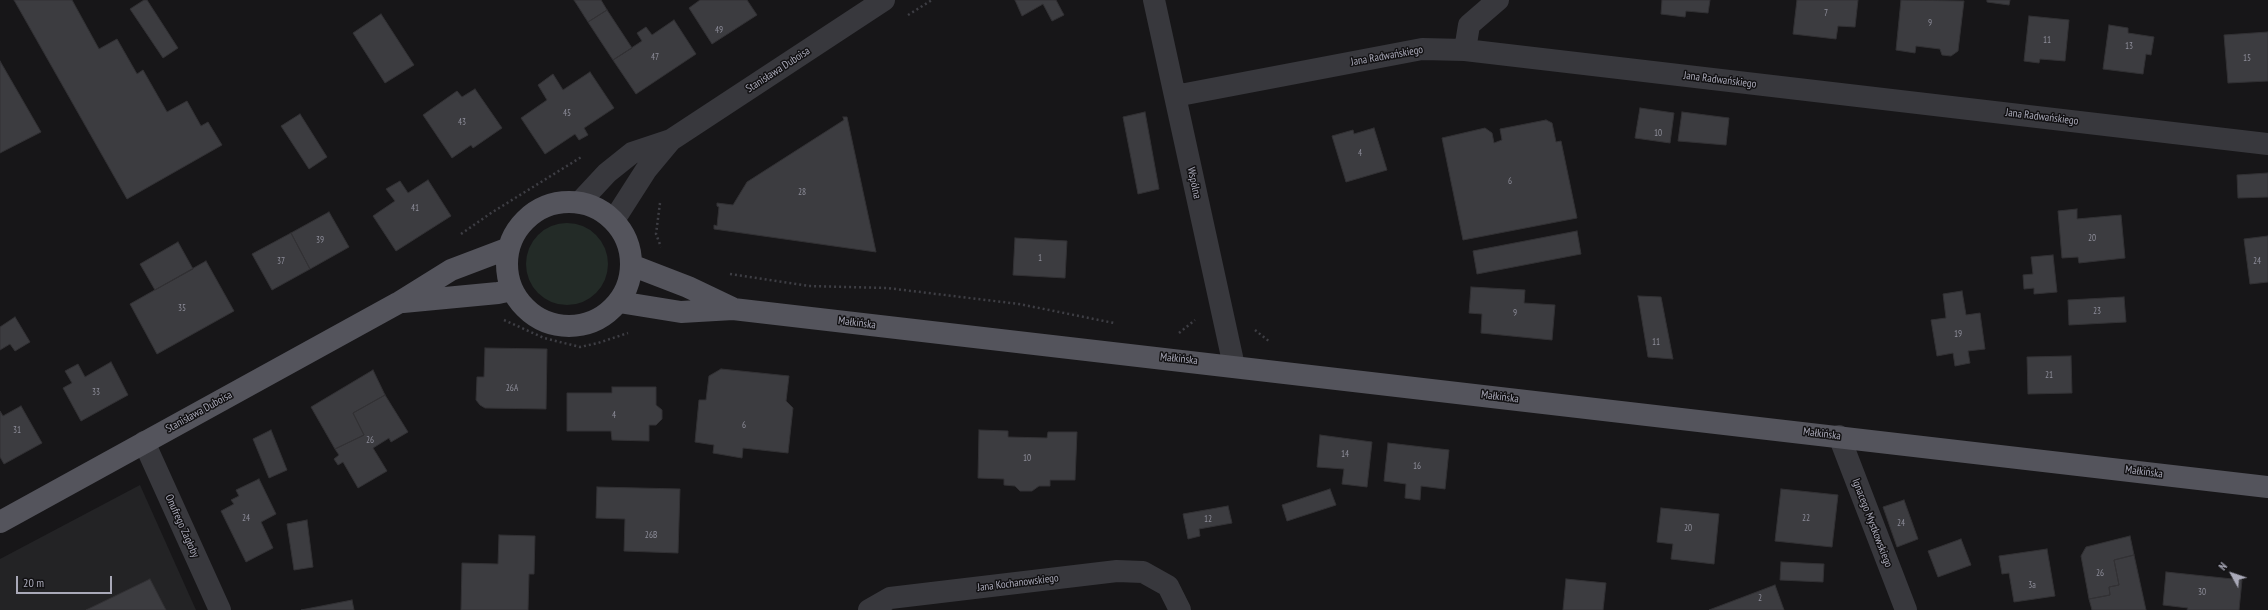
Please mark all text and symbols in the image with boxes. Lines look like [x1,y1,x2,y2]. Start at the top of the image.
house number: 7 [1824,8,1828,18]
house number: 9 [1928,18,1932,28]
house number: 49 [715,25,723,35]
house number: 11 [2043,35,2051,45]
house number: 13 [2125,41,2133,51]
street label: Jana Radwańskiego [1350,43,1424,69]
street label: Stanisława Duboisa [743,44,813,96]
house number: 47 [651,52,659,62]
house number: 15 [2243,53,2251,63]
street label: Jana Radwańskiego [1683,69,1757,91]
street label: Jana Radwańskiego [2005,106,2079,128]
house number: 45 [563,108,571,118]
house number: 43 [458,117,466,127]
house number: 10 [1654,128,1662,138]
house number: 4 [1358,148,1362,158]
street label: Wspólna [1184,166,1204,200]
house number: 6 [1508,176,1512,186]
house number: 28 [798,187,806,197]
house number: 41 [411,203,419,213]
house number: 20 [2088,233,2096,243]
house number: 39 [316,235,324,245]
house number: 1 [1038,253,1042,263]
house number: 37 [277,256,285,266]
house number: 24 [2253,256,2261,266]
house number: 35 [178,303,186,313]
house number: 23 [2093,306,2101,316]
house number: 9 [1513,308,1517,318]
street label: Małkińska [837,314,877,332]
house number: 19 [1954,329,1962,339]
house number: 11 [1652,337,1660,347]
street label: Małkińska [1159,350,1199,368]
house number: 21 [2045,370,2053,380]
house number: 26A [506,383,518,393]
house number: 33 [92,387,100,397]
street label: Stanisława Duboisa [164,388,234,436]
street label: Małkińska [1480,388,1520,406]
house number: 4 [612,410,616,420]
house number: 6 [742,420,746,430]
house number: 31 [13,425,21,435]
street label: Małkińska [1802,425,1842,443]
house number: 26 [366,435,374,445]
house number: 14 [1341,449,1349,459]
house number: 10 [1023,453,1031,463]
house number: 16 [1413,461,1421,471]
street label: Małkińska [2124,463,2164,481]
street label: Ignacego Mystkowskiego [1849,477,1895,569]
street label: Onufrego Zagłoby [162,492,202,560]
house number: 24 [242,513,250,523]
house number: 22 [1802,513,1810,523]
house number: 12 [1204,514,1212,524]
house number: 24 [1897,518,1905,528]
house number: 20 [1684,523,1692,533]
house number: 26B [645,530,657,540]
north arrow [2212,554,2252,594]
text: N [2216,560,2230,573]
scale bar [18,568,114,594]
house number: 26 [2096,568,2104,578]
street label: Jana Kochanowskiego [977,571,1059,595]
text: 20 m [23,575,44,590]
house number: 3a [2028,580,2036,590]
house number: 30 [2198,587,2206,597]
house number: 2 [1758,593,1762,603]

